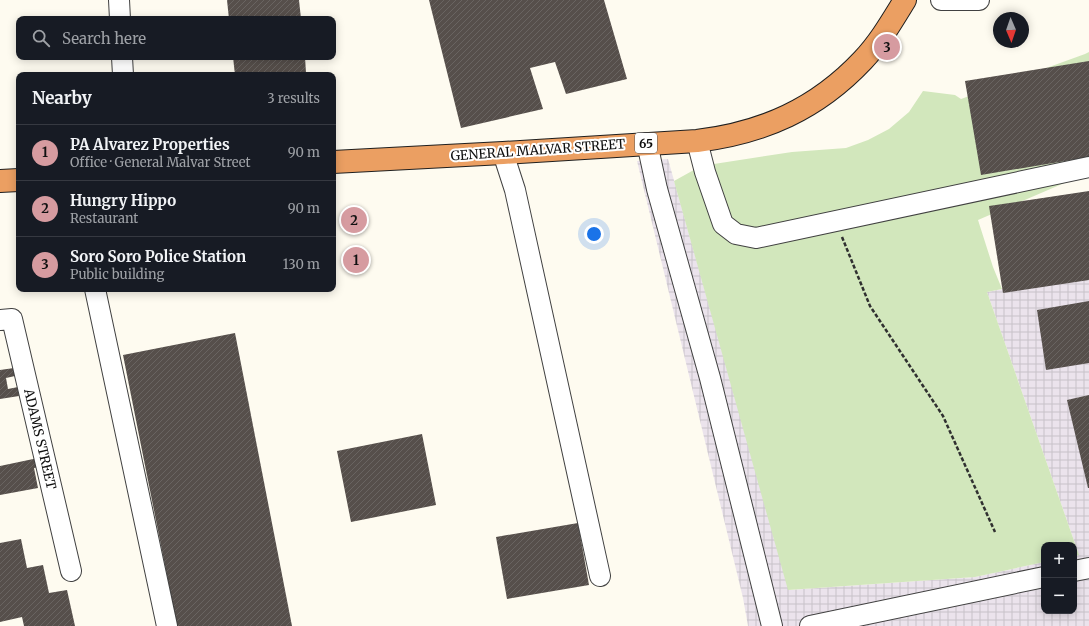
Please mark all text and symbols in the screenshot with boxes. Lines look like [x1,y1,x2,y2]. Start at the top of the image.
north arrow [993,12,1029,48]
search box [16,16,336,60]
icon: search [30,27,52,49]
text: Search here [62,29,146,48]
pin: 3 [874,32,900,62]
text: Nearby [32,87,92,109]
text: 3 results [267,90,320,107]
road number: 65 [635,133,657,153]
text: PA Alvarez Properties [70,135,230,154]
street label: GENERAL MALVAR STREET [450,135,626,165]
text: 1 [42,144,48,161]
text: 90 m [288,144,320,161]
text: Office · General Malvar Street [70,154,251,171]
text: Hungry Hippo [70,191,176,210]
text: 2 [41,200,49,217]
text: 90 m [288,200,320,217]
pin: 2 [341,205,367,235]
text: Restaurant [70,210,138,227]
your location [584,224,604,244]
pin: 1 [343,245,369,275]
text: Soro Soro Police Station [70,247,246,266]
text: 3 [41,256,49,273]
text: 130 m [283,256,320,273]
text: Public building [70,266,164,283]
street label: ADAMS STREET [20,386,60,491]
map controls [1041,542,1077,614]
button: + [1041,542,1077,578]
button: − [1041,578,1077,614]

